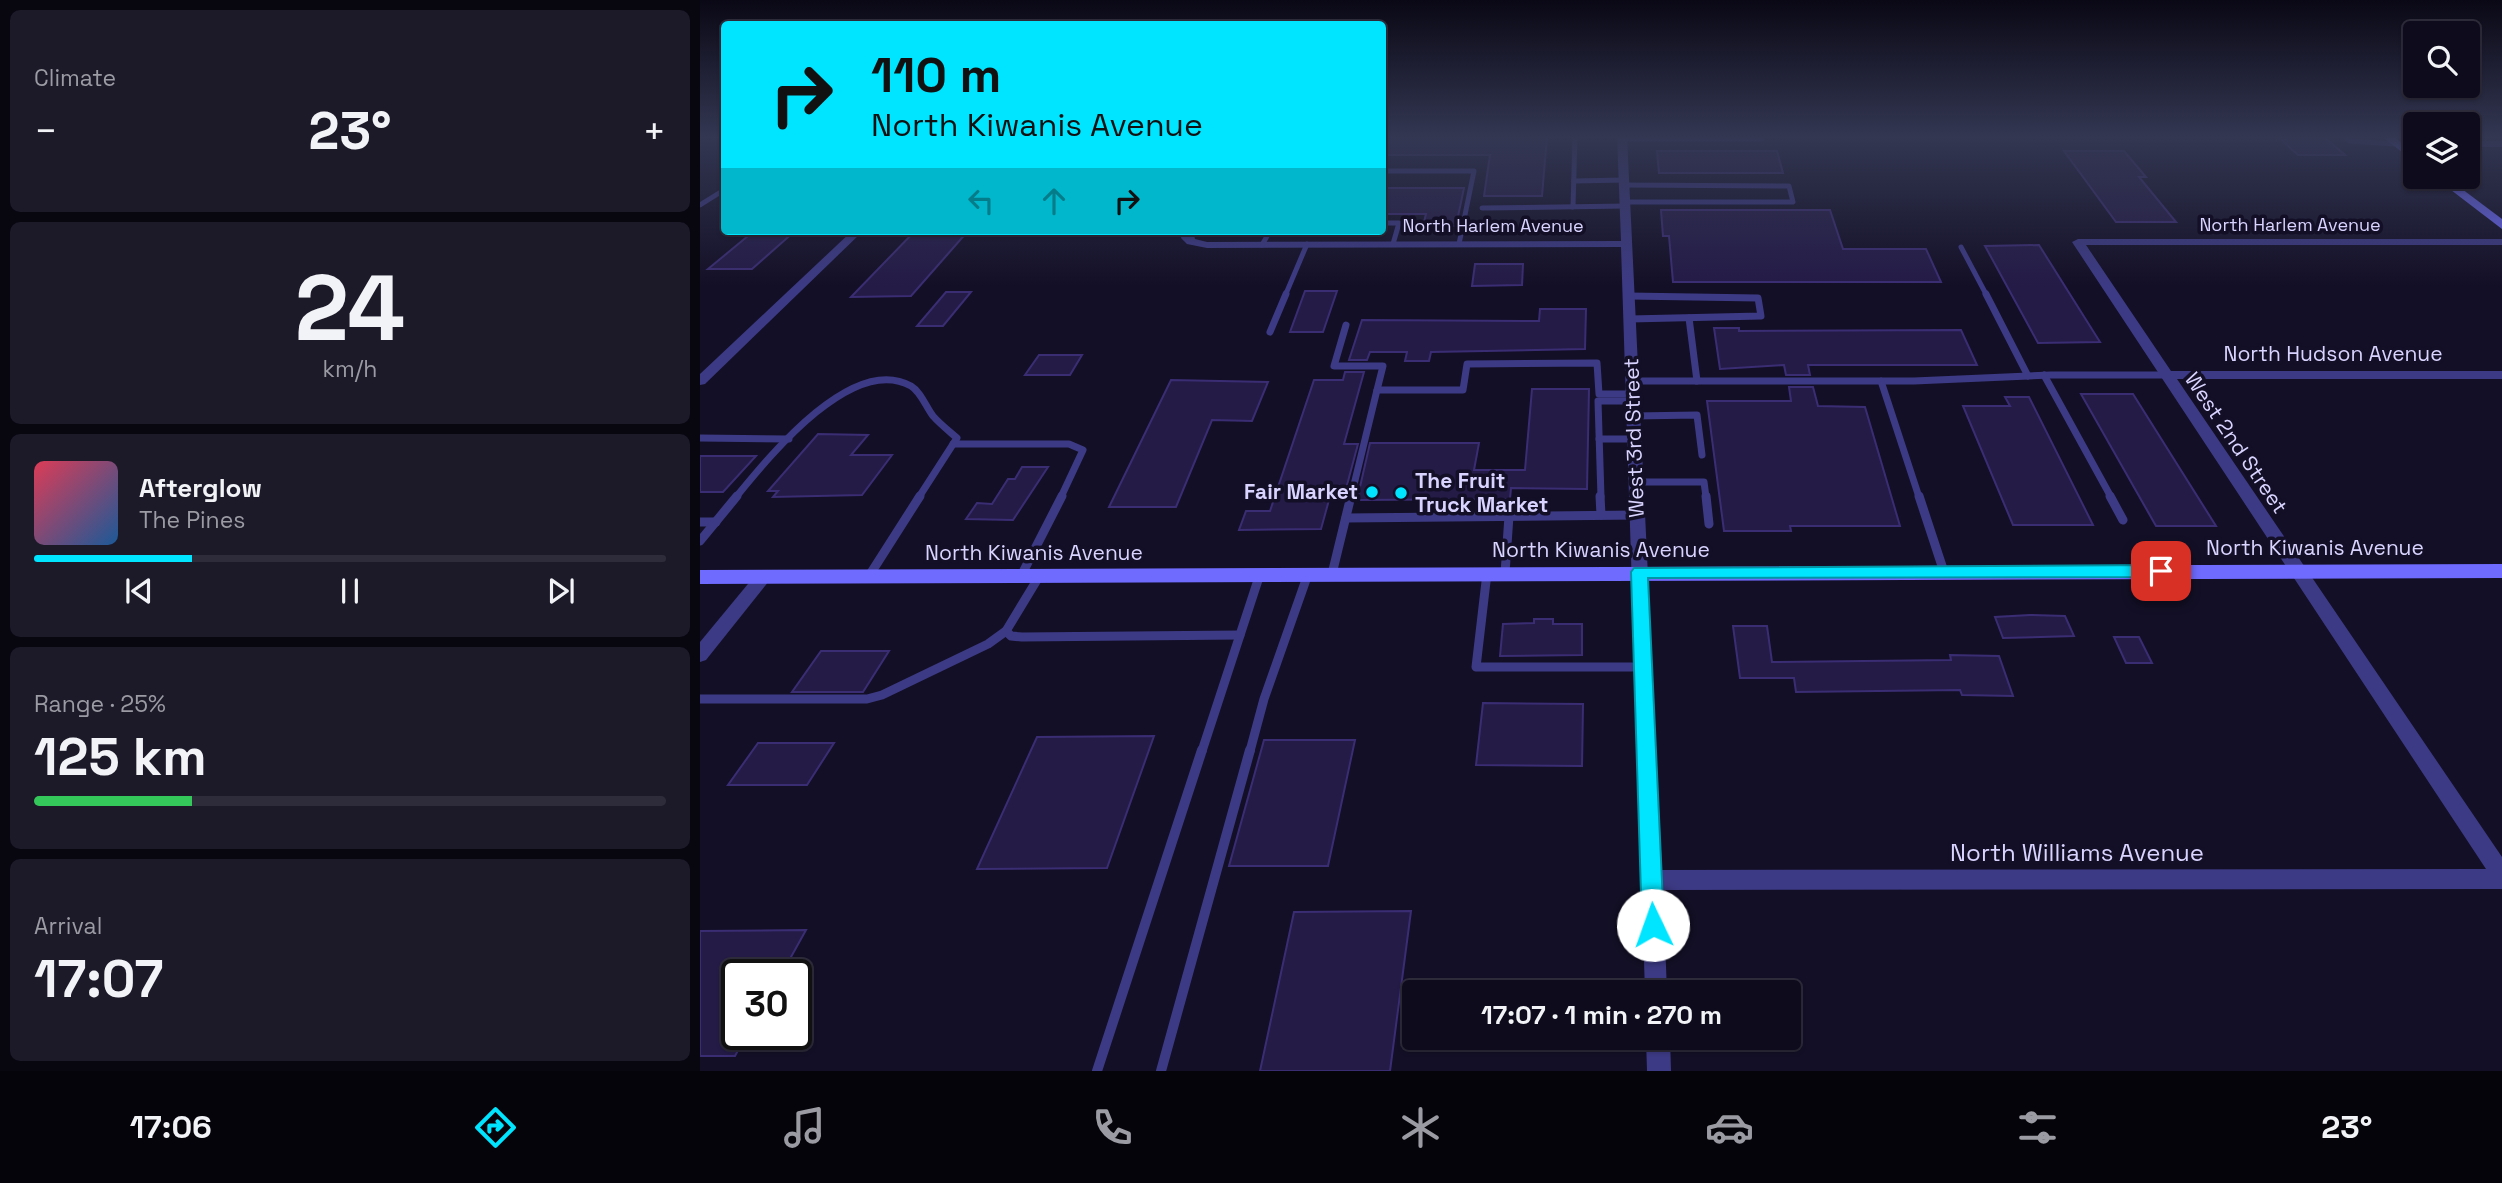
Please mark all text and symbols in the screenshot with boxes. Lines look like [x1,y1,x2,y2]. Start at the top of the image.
map controls [2403,21,2480,189]
button: search [2403,21,2480,98]
text: 110 m [871,44,1001,106]
icon: right [756,49,847,140]
text: Climate [34,63,116,93]
text: 23° [309,98,392,164]
text: North Kiwanis Avenue [871,105,1203,145]
text: − [34,107,58,155]
text: + [642,107,666,155]
button: layers [2403,112,2480,189]
icon: left [962,182,1000,220]
icon: ahead [1035,182,1073,220]
icon: right [1108,182,1146,220]
street label: North Harlem Avenue [2199,213,2381,236]
street label: North Harlem Avenue [1402,214,1584,237]
text: 24 [295,250,405,367]
street label: North Hudson Avenue [2223,340,2443,367]
text: km/h [323,354,377,384]
street label: West 3rd Street [1617,358,1650,518]
street label: West 2nd Street [2179,367,2294,519]
place label: The Fruit Truck Market [1415,467,1548,518]
text: Afterglow [139,471,262,505]
place label: Fair Market [1244,478,1358,505]
marker: Fair Market [1364,484,1380,500]
marker: The Fruit Truck Market [1393,485,1409,501]
text: The Pines [139,505,245,535]
street label: North Kiwanis Avenue [2206,534,2424,561]
street label: North Kiwanis Avenue [1492,536,1710,563]
street label: North Kiwanis Avenue [925,539,1143,566]
pin [2131,541,2191,601]
icon: arrive [2142,552,2180,590]
icon: previous [120,572,158,610]
icon: pause [331,572,369,610]
icon: next [542,572,580,610]
text: Range · 25% [34,689,166,719]
text: 125 km [34,724,207,790]
street label: North Williams Avenue [1950,837,2204,868]
position arrow [1616,888,1690,962]
text: Arrival [34,911,102,941]
text: 17:07 [34,946,163,1012]
speed limit sign: 30 [721,959,812,1050]
text: 17:07 · 1 min · 270 m [1481,998,1722,1032]
icon: directions [471,1103,520,1152]
icon: music [780,1103,829,1152]
icon: phone [1088,1103,1137,1152]
icon: climate [1396,1103,1445,1152]
icon: car [1705,1103,1754,1152]
icon: filters [2013,1103,2062,1152]
text: 17:06 [130,1107,212,1147]
text: 23° [2321,1107,2372,1147]

